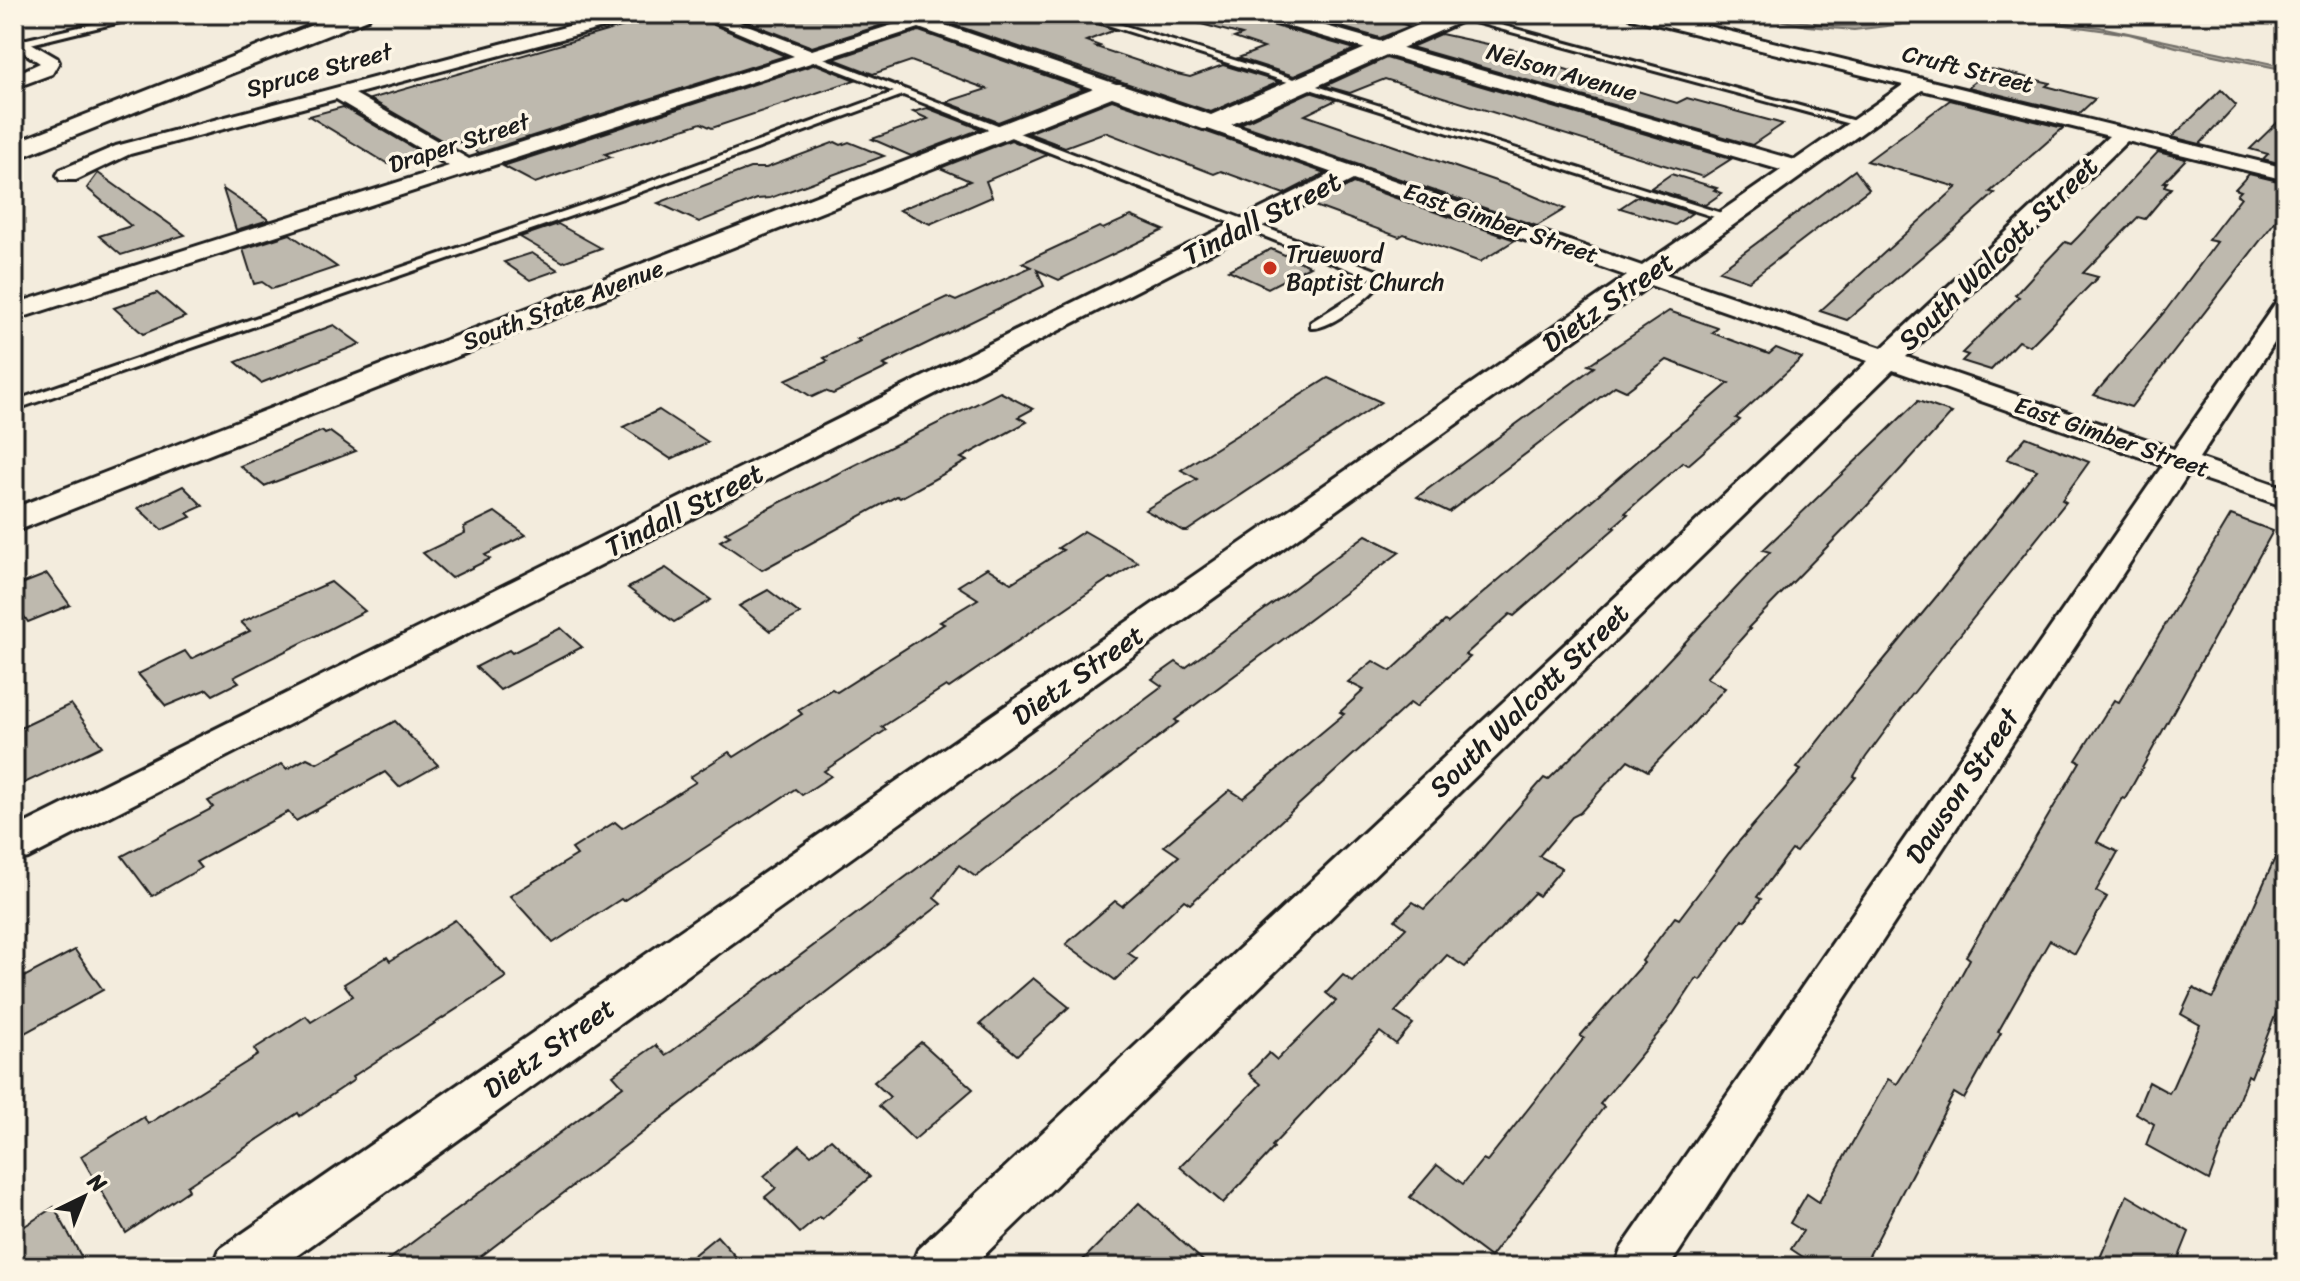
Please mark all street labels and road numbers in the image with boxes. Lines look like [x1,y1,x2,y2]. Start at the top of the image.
street label: Spruce Street [241,30,398,110]
street label: Nelson Avenue [1482,30,1642,114]
street label: Cruft Street [1898,32,2038,106]
street label: Draper Street [383,100,536,186]
street label: South Walcott Street [1886,143,2110,363]
street label: Tindall Street [1174,157,1350,279]
street label: East Gimber Street [1398,170,1604,276]
street label: Dietz Street [1531,238,1685,366]
street label: South State Avenue [456,247,670,363]
street label: East Gimber Street [2009,384,2215,490]
street label: Tindall Street [596,449,772,571]
street label: South Walcott Street [1417,590,1641,810]
street label: Dietz Street [1001,611,1155,739]
street label: Dawson Street [1891,696,2034,874]
street label: Dietz Street [472,984,626,1112]

